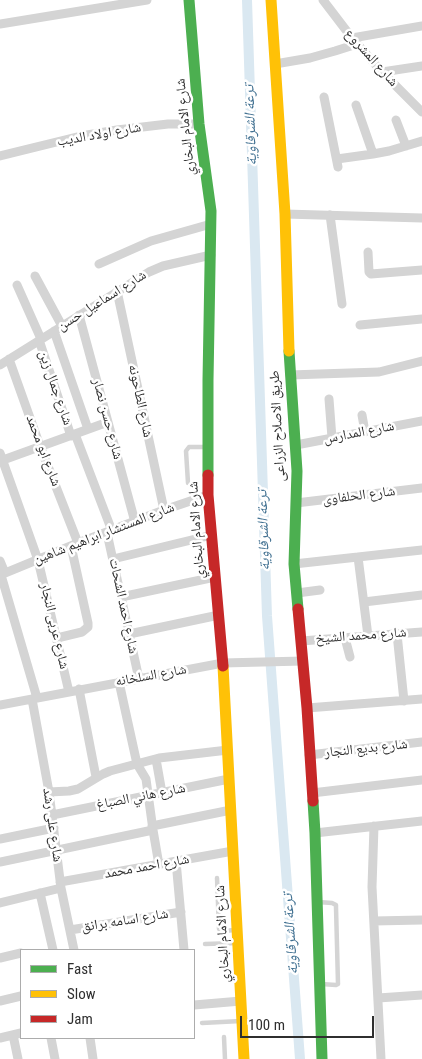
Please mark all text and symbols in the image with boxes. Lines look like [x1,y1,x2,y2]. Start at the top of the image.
street label: شارع المشروع [341,26,401,90]
street label: شارع الامام البخاري [173,78,199,176]
water label: ترعة الشرقاوية [241,84,261,166]
street label: شارع اولاد الديب [56,119,142,151]
street label: شارع اسماعيل حسن [54,267,150,335]
street label: شارع جمال زين [34,348,76,428]
street label: شارع الطاحونه [124,363,156,439]
street label: طريق الاصلاح الزراعى [267,370,289,482]
street label: شارع حسن نصار [88,377,126,461]
street label: شارع ابو محمد [22,413,64,489]
street label: شارع المدارس [322,418,396,448]
street label: شارع الامام البخاري [185,481,209,579]
street label: شارع الحلفاوى [322,483,396,509]
water label: ترعة الشرقاوية [254,489,274,571]
street label: شارع المستشار ابراهيم شاهين [31,499,177,569]
street label: شارع احمد الشحات [105,557,141,655]
street label: شارع عربى النجار [36,581,72,671]
street label: شارع محمد الشيخ [315,624,407,648]
street label: شارع السلخانه [114,661,188,691]
street label: شارع بديع النجار [324,736,408,762]
street label: شارع هاني الصباغ [95,780,187,814]
street label: شارع على رشد [39,787,65,863]
street label: شارع احمد محمد [103,851,191,883]
street label: شارع الامام البخاري [212,885,234,983]
water label: ترعة الشرقاوية [279,893,303,975]
street label: شارع اسامه برانق [80,906,170,936]
legend [20,949,195,1039]
text: Fast [67,960,92,978]
text: Slow [67,985,96,1003]
scale bar [242,1006,376,1038]
text: Jam [67,1010,93,1028]
text: 100 m [248,1016,285,1034]

